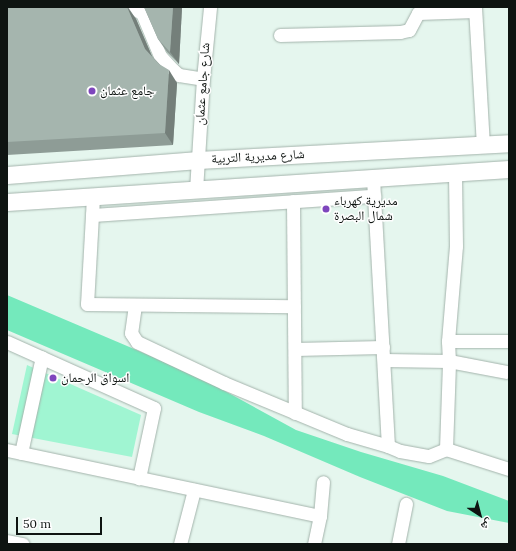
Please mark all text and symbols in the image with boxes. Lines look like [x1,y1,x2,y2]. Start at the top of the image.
street label: شارع جامع عثمان [192,42,214,126]
place label: جامع عثمان [100,83,155,99]
marker: جامع عثمان [87,86,97,96]
street label: شارع مديرية التربية [211,147,305,167]
place label: مديرية كهرباء شمال البصرة [334,194,398,225]
marker: مديرية كهرباء شمال البصرة [321,204,331,214]
place label: اسواق الرحمان [61,370,129,386]
marker: اسواق الرحمان [48,373,58,383]
north arrow [460,495,500,535]
scale bar [18,509,104,535]
text: 50 m [23,516,51,531]
text: ش [478,516,496,534]

